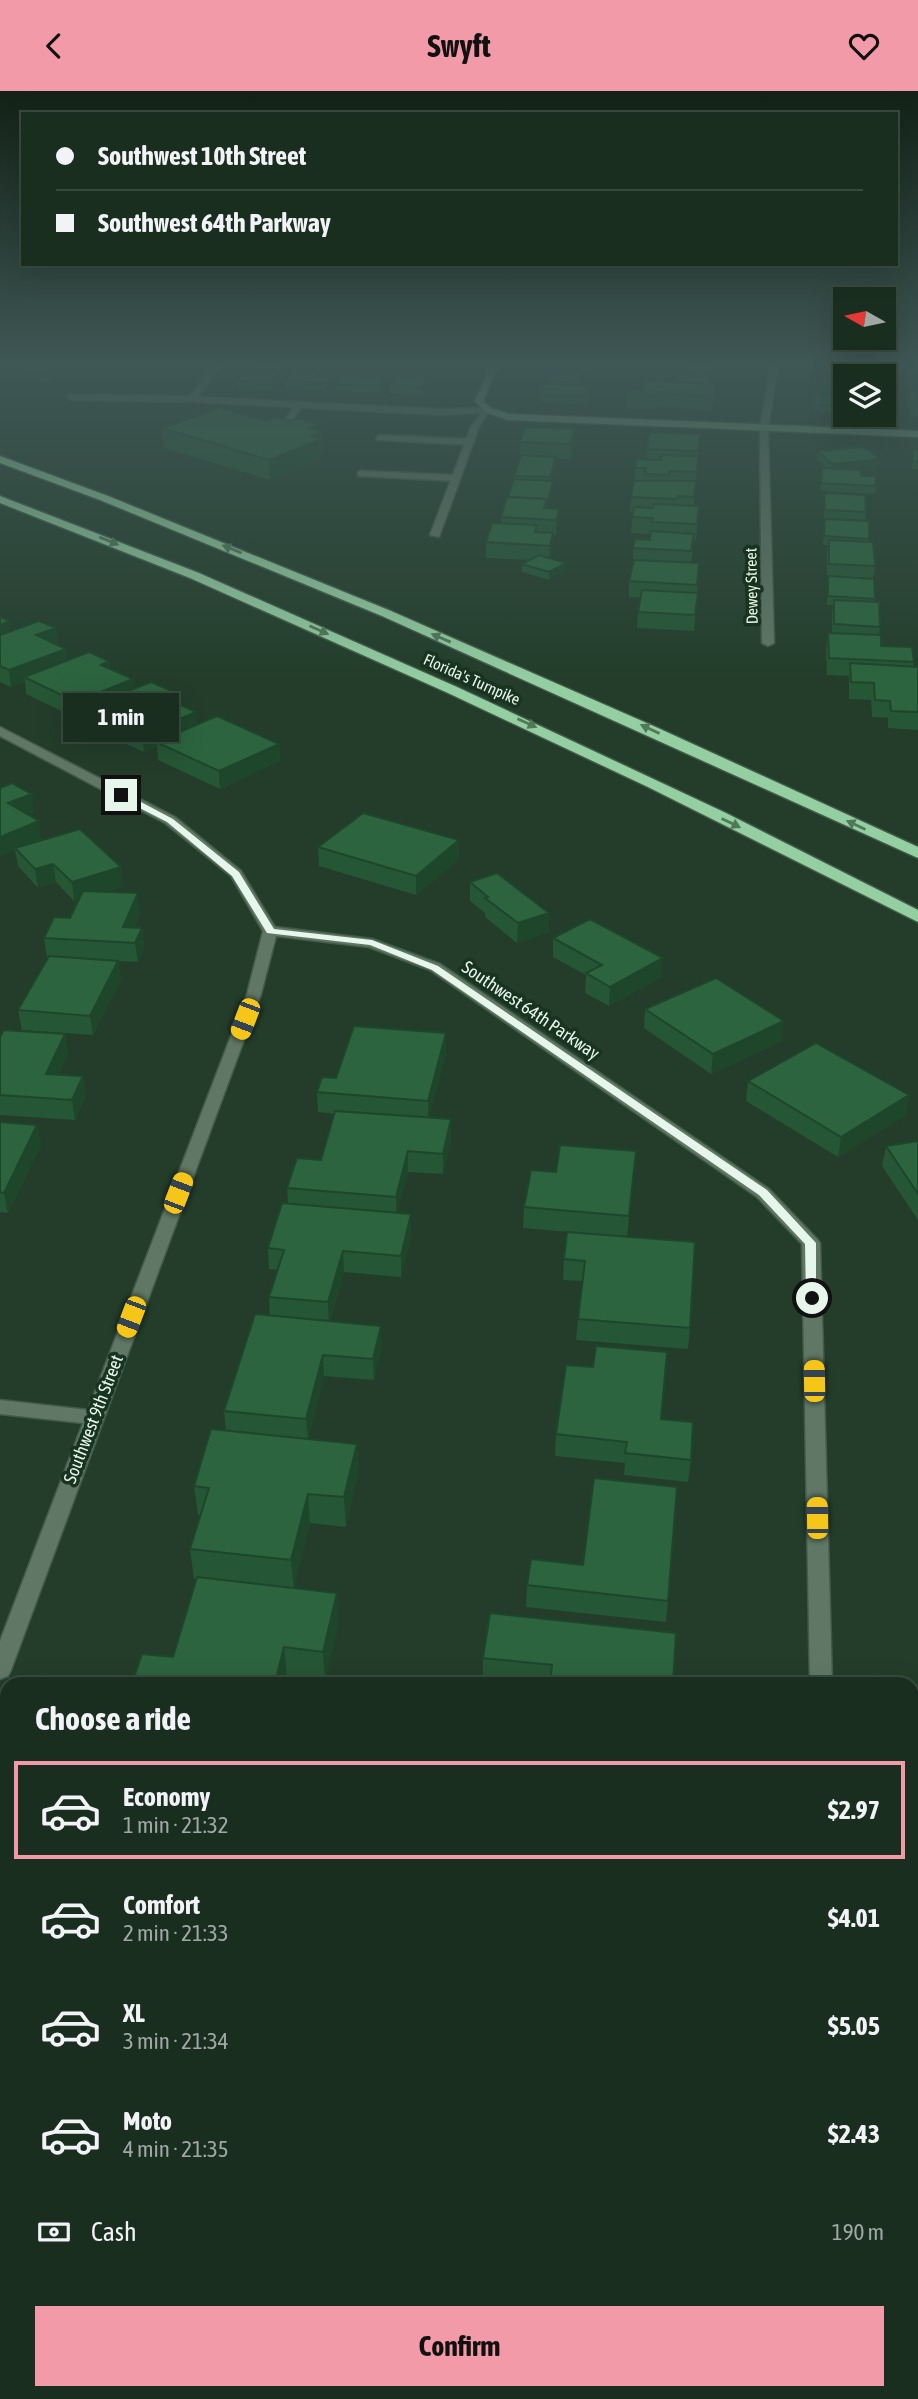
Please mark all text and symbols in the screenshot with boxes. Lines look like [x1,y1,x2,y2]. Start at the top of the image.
icon: back [35,27,73,65]
text: Swyft [427,27,491,64]
icon: heart [845,27,883,65]
text: Southwest 10th Street [98,141,306,171]
text: Southwest 64th Parkway [98,208,331,238]
north arrow [833,287,896,350]
map controls [833,287,896,427]
button: layers [833,364,896,427]
one-way arrow [99,536,120,547]
one-way arrow [221,544,242,555]
street label: Dewey Street [741,547,762,624]
one-way arrow [309,624,329,636]
one-way arrow [431,632,452,643]
street label: Florida's Turnpike [421,650,523,709]
callout: 1 min [63,693,179,743]
text: 1 min [98,704,144,730]
one-way arrow [516,718,537,729]
one-way arrow [640,723,660,735]
route end [105,779,137,811]
one-way arrow [721,817,741,828]
one-way arrow [846,819,866,831]
street label: Southwest 64th Parkway [458,956,604,1064]
car [228,996,263,1042]
car [161,1170,196,1216]
route start [796,1282,828,1314]
car [114,1294,149,1340]
street label: Southwest 9th Street [59,1352,127,1486]
car [804,1360,825,1402]
car [807,1497,828,1539]
text: Choose a ride [35,1700,191,1737]
icon: car [39,1779,102,1842]
text: Economy [123,1782,210,1812]
text: $2.97 [828,1795,880,1825]
text: 1 min · 21:32 [123,1812,229,1838]
icon: car [39,1887,102,1950]
text: Comfort [123,1890,200,1920]
text: $4.01 [828,1903,880,1933]
text: 2 min · 21:33 [123,1920,229,1946]
icon: car [39,1995,102,2058]
text: XL [123,1998,145,2028]
text: $5.05 [828,2011,880,2041]
text: 3 min · 21:34 [123,2028,229,2054]
icon: car [39,2103,102,2166]
text: Moto [123,2106,172,2136]
text: $2.43 [828,2119,880,2149]
text: 4 min · 21:35 [123,2136,229,2162]
icon: cash [35,2213,73,2251]
text: Cash [91,2217,137,2247]
text: 190 m [832,2219,884,2245]
button: Confirm [35,2306,884,2386]

